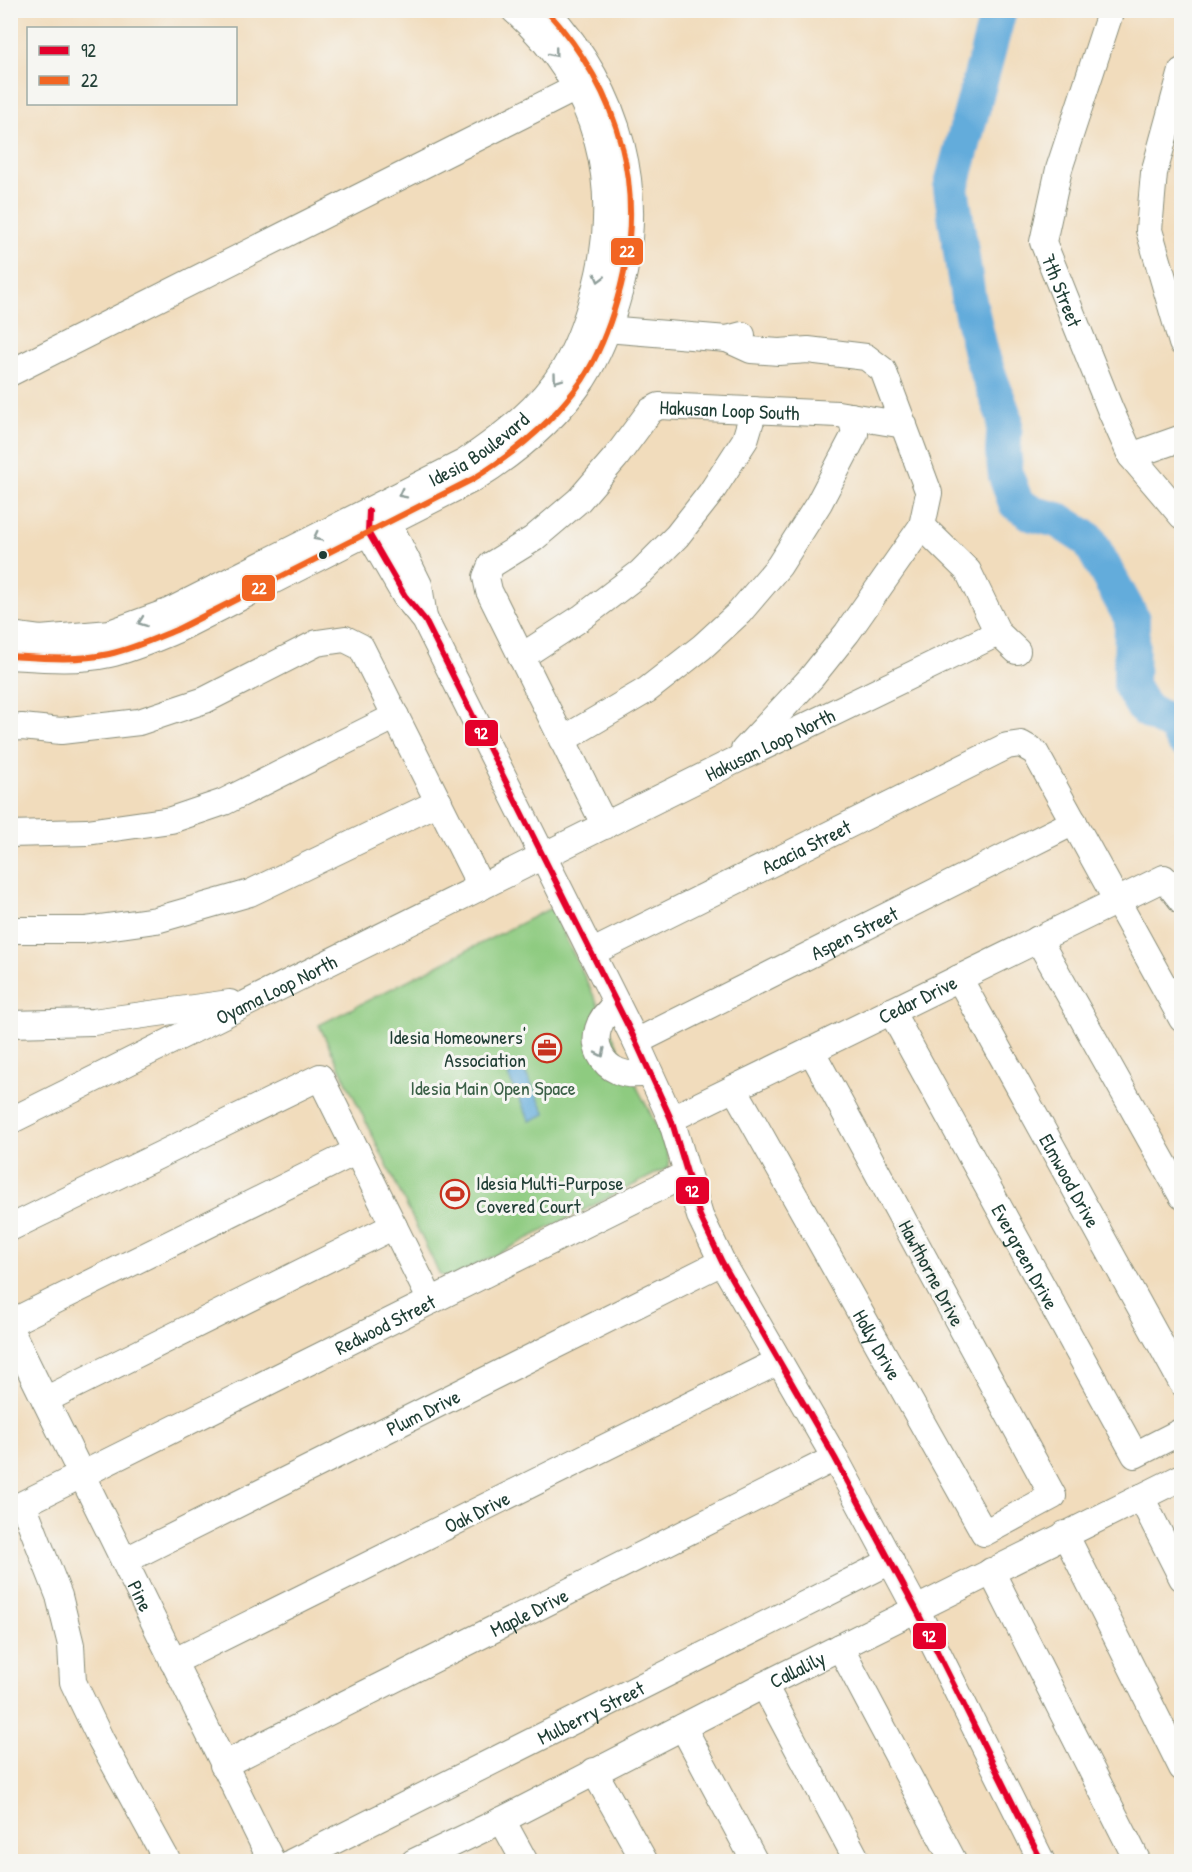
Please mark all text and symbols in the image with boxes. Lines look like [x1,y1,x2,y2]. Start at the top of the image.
legend [27,27,237,105]
text: 92 [81,38,97,63]
one-way arrow [547,46,558,57]
text: 22 [81,68,98,93]
line badge: 22 [610,237,644,266]
text: 22 [620,240,635,262]
street label: 7th Street [1036,250,1090,332]
one-way arrow [593,273,606,283]
one-way arrow [553,372,564,383]
street label: Hakusan Loop South [659,393,800,426]
street label: Idesia Boulevard [423,405,534,492]
one-way arrow [398,487,409,499]
one-way arrow [312,530,323,542]
unlabelled marker [317,549,329,561]
line badge: 22 [241,574,276,602]
text: 22 [252,577,267,599]
one-way arrow [137,615,148,628]
street label: Hakusan Loop North [700,701,839,787]
line badge: 92 [464,719,499,747]
text: 92 [474,722,488,744]
street label: Acacia Street [757,812,856,880]
street label: Aspen Street [806,899,903,966]
street label: Oyama Loop North [211,947,341,1030]
street label: Cedar Drive [873,968,961,1029]
place label: Idesia Homeowners' Association [389,1023,526,1073]
office icon: Idesia Homeowners' Association [531,1032,563,1064]
one-way arrow [594,1047,606,1058]
park label: Idesia Main Open Space [410,1074,576,1101]
street label: Elmwood Drive [1034,1129,1107,1232]
place label: Idesia Multi-Purpose Covered Court [476,1169,623,1219]
line badge: 92 [675,1176,710,1205]
sports icon: Idesia Multi-Purpose Covered Court [439,1178,471,1210]
text: 92 [685,1180,699,1202]
street label: Evergreen Drive [986,1199,1066,1314]
street label: Hawthorne Drive [893,1215,971,1331]
street label: Redwood Street [330,1287,441,1360]
street label: Holly Drive [847,1304,909,1384]
street label: Plum Drive [381,1382,464,1441]
street label: Oak Drive [439,1484,514,1539]
street label: Pine [122,1576,160,1615]
street label: Maple Drive [485,1581,572,1643]
line badge: 92 [912,1622,947,1650]
text: 92 [922,1625,936,1647]
street label: Callalily [765,1643,829,1694]
street label: Mulberry Street [532,1673,650,1750]

